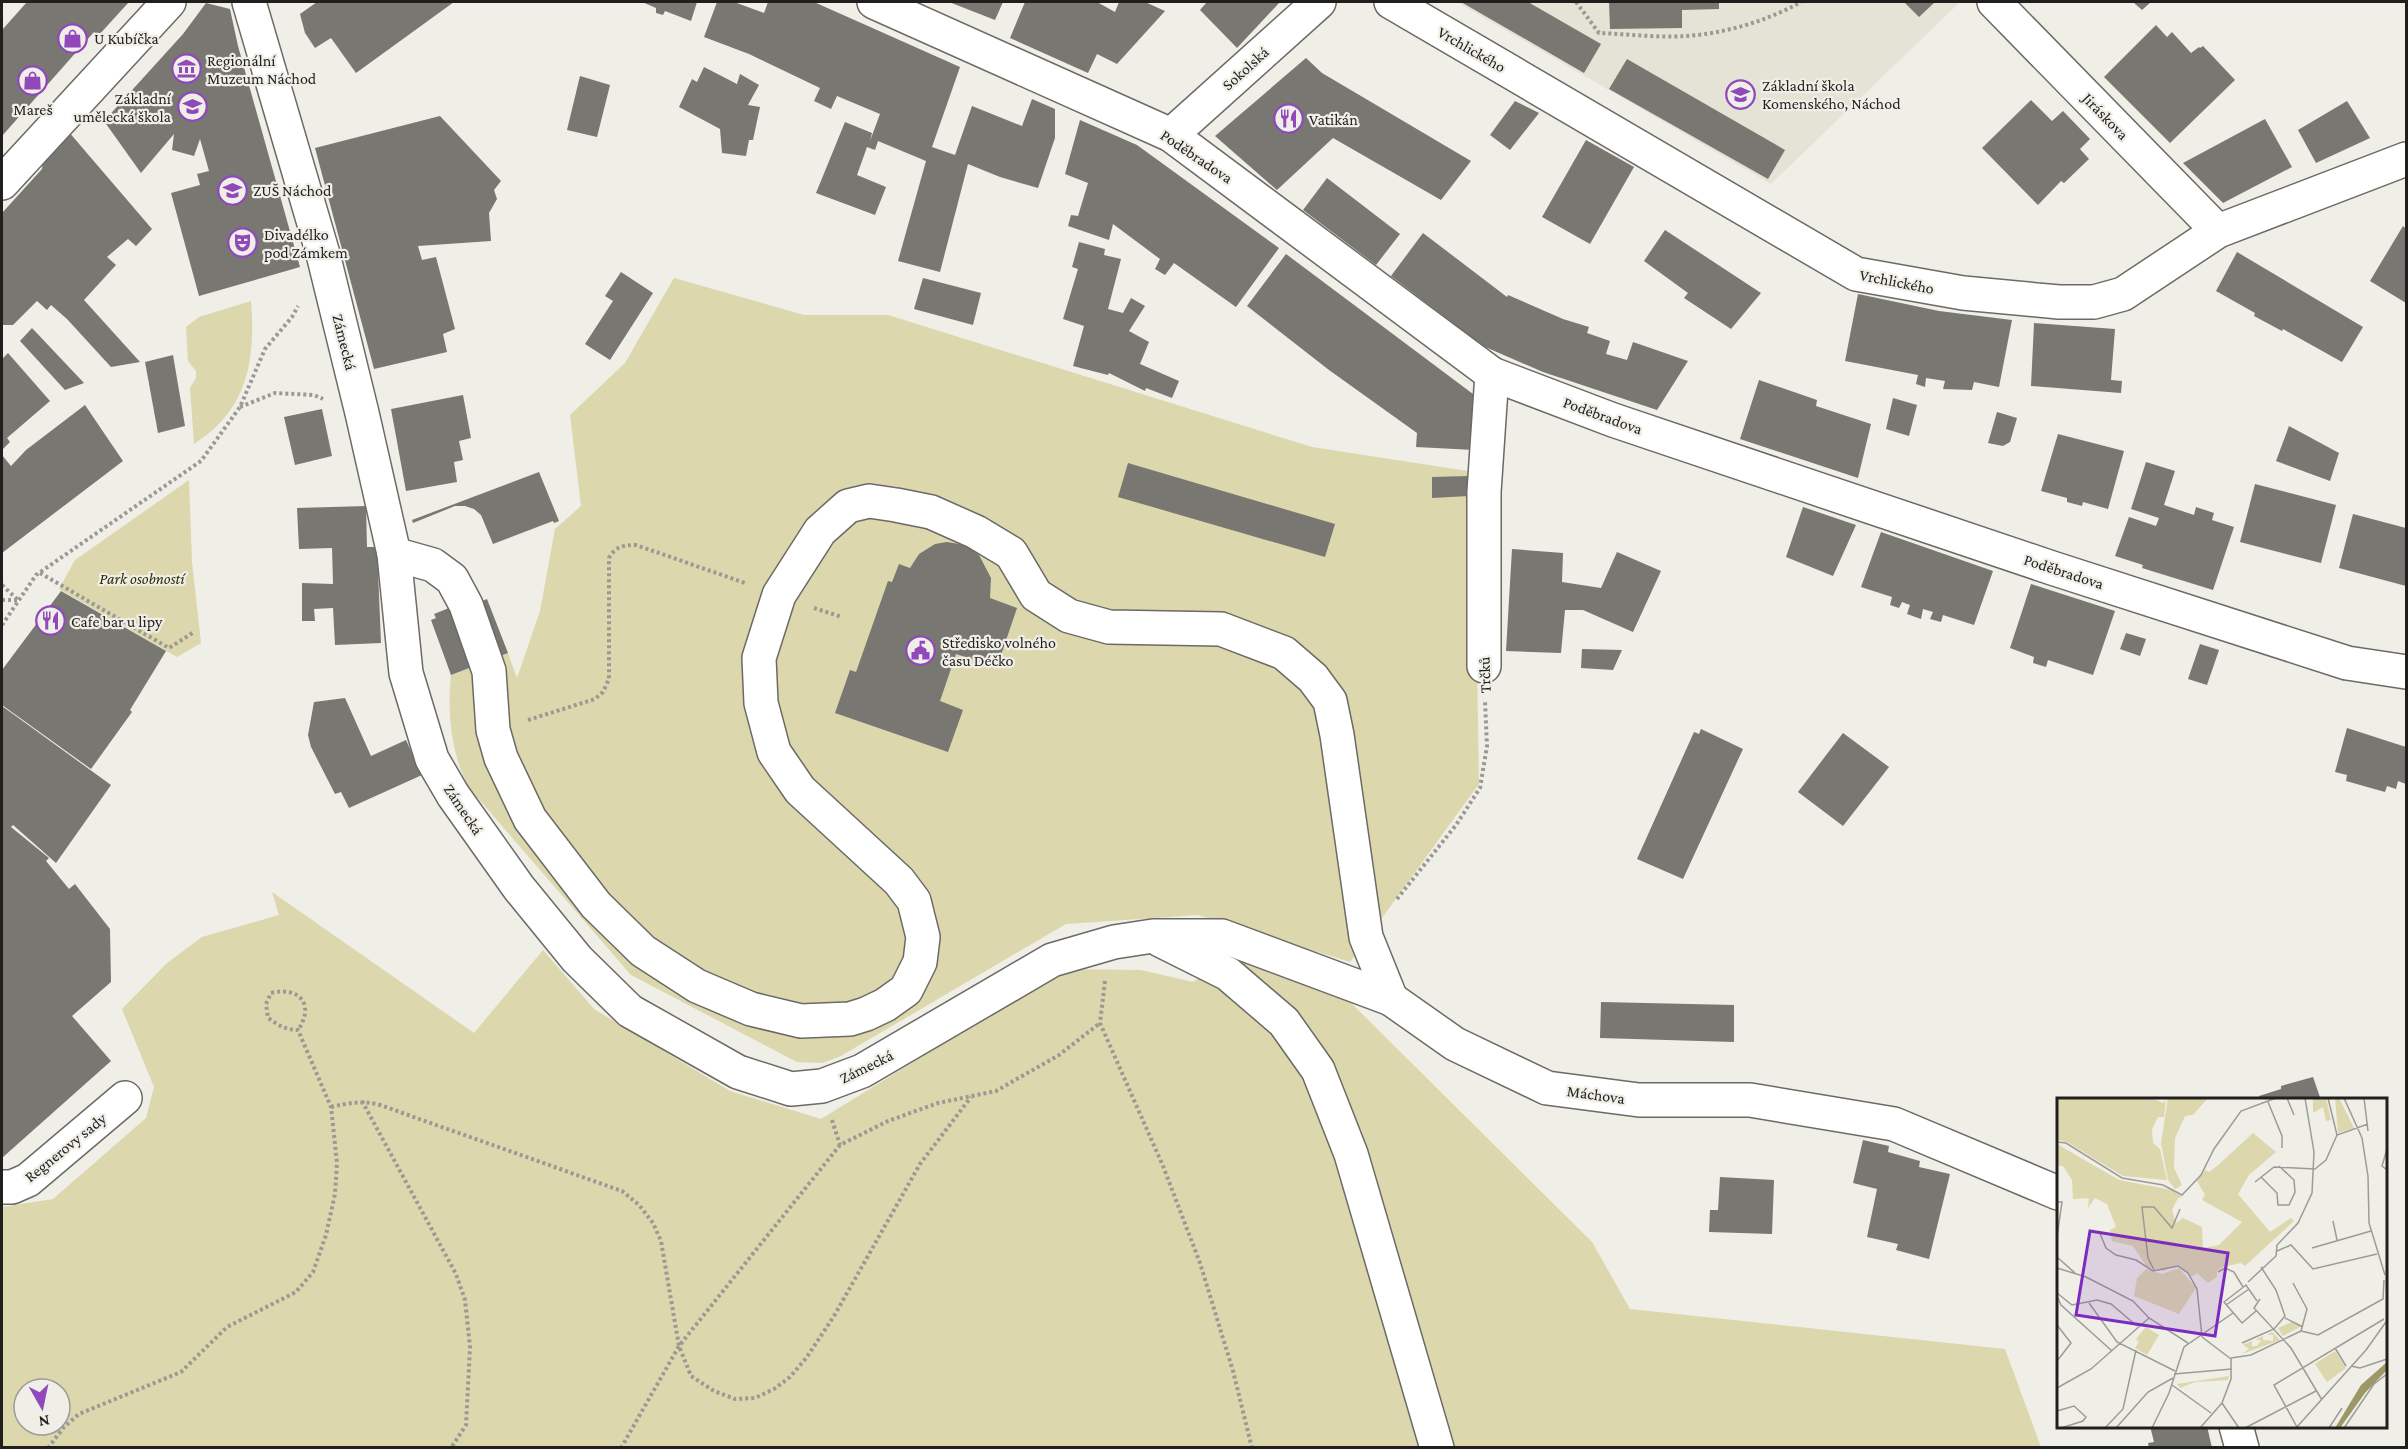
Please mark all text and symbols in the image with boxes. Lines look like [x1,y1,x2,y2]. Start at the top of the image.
shop icon: U Kubíčka [57,22,89,54]
street label: Vrchlického [1435,23,1509,76]
place label: U Kubíčka [94,30,159,47]
street label: Sokolská [1219,43,1272,94]
place label: Regionální Muzeum Náchod [207,52,317,87]
museum icon: Regionální Muzeum Náchod [170,53,202,85]
shop icon: Mareš [17,65,49,97]
place label: Základní škola Komenského, Náchod [1762,77,1901,112]
school or university icon: Základní škola Komenského, Náchod [1725,78,1757,110]
street label: Jiráskova [2077,88,2132,144]
place label: Základní umělecká škola [74,90,172,125]
school or university icon: Základní umělecká škola [176,91,208,123]
place label: Mareš [13,101,53,118]
restaurant icon: Vatikán [1272,103,1304,135]
place label: Vatikán [1309,111,1358,128]
street label: Poděbradova [1158,126,1236,187]
school or university icon: ZUŠ Náchod [216,174,248,206]
place label: ZUŠ Náchod [253,182,332,199]
place label: Divadélko pod Zámkem [264,226,348,262]
theatre icon: Divadélko pod Zámkem [227,227,259,259]
street label: Vrchlického [1858,266,1936,297]
street label: Zámecká [329,312,360,372]
street label: Poděbradova [1561,393,1645,438]
street label: Poděbradova [2022,551,2107,593]
park label: Park osobností [99,570,186,587]
restaurant icon: Cafe bar u lipy [34,605,66,637]
place label: Cafe bar u lipy [71,613,163,631]
place label: Středisko volného času Déčko [942,634,1056,669]
public building icon: Středisko volného času Déčko [905,635,937,667]
street label: Trčků [1475,656,1494,694]
street label: Zámecká [441,781,487,838]
street label: Zámecká [837,1046,896,1087]
street label: Máchova [1566,1082,1627,1107]
inset map [2057,1098,2387,1428]
street label: Regnerovy sady [21,1109,111,1186]
north arrow [12,1377,72,1437]
text: N [37,1412,51,1431]

